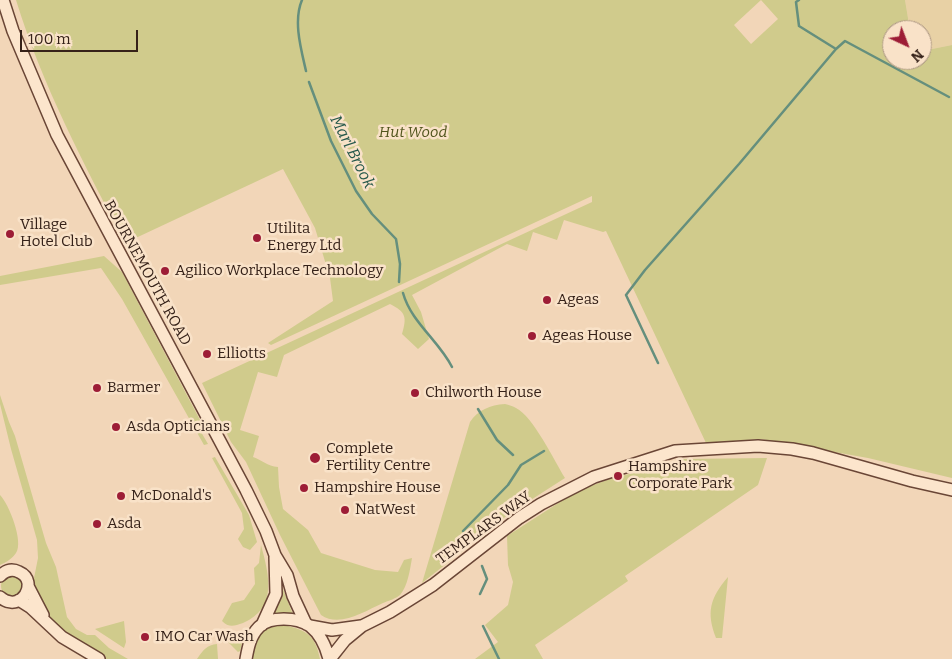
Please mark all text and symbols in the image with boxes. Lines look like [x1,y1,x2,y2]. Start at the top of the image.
scale bar [22,20,140,52]
north arrow [882,20,932,70]
text: 100 m [28,30,71,48]
text: N [907,46,927,66]
water label: Marl Brook [325,112,379,192]
park label: Hut Wood [379,124,447,142]
street label: BOURNEMOUTH ROAD [100,197,194,349]
place label: Village Hotel Club [20,216,93,251]
place label: Utilita Energy Ltd [267,220,341,255]
marker: Village Hotel Club [4,228,16,240]
marker: Utilita Energy Ltd [251,232,263,244]
place label: Agilico Workplace Technology [175,262,383,280]
marker: Agilico Workplace Technology [159,265,171,277]
place label: Ageas [557,291,599,309]
marker: Ageas [541,294,553,306]
place label: Ageas House [542,327,632,345]
marker: Ageas House [526,330,538,342]
place label: Elliotts [217,345,266,363]
marker: Elliotts [201,348,213,360]
place label: Barmer [107,379,160,397]
marker: Barmer [91,382,103,394]
place label: Chilworth House [425,384,542,402]
marker: Chilworth House [409,387,421,399]
place label: Asda Opticians [126,418,230,436]
marker: Asda Opticians [110,421,122,433]
place label: Complete Fertility Centre [326,440,430,475]
marker: Complete Fertility Centre [308,451,322,465]
place label: Hampshire Corporate Park [628,458,732,493]
marker: Hampshire Corporate Park [612,470,624,482]
place label: Hampshire House [314,479,441,497]
marker: Hampshire House [298,482,310,494]
place label: McDonald's [131,487,212,505]
street label: TEMPLARS WAY [433,488,535,568]
marker: McDonald's [115,490,127,502]
place label: NatWest [355,501,415,519]
marker: NatWest [339,504,351,516]
place label: Asda [107,515,141,533]
marker: Asda [91,518,103,530]
place label: IMO Car Wash [155,628,254,646]
marker: IMO Car Wash [139,631,151,643]

